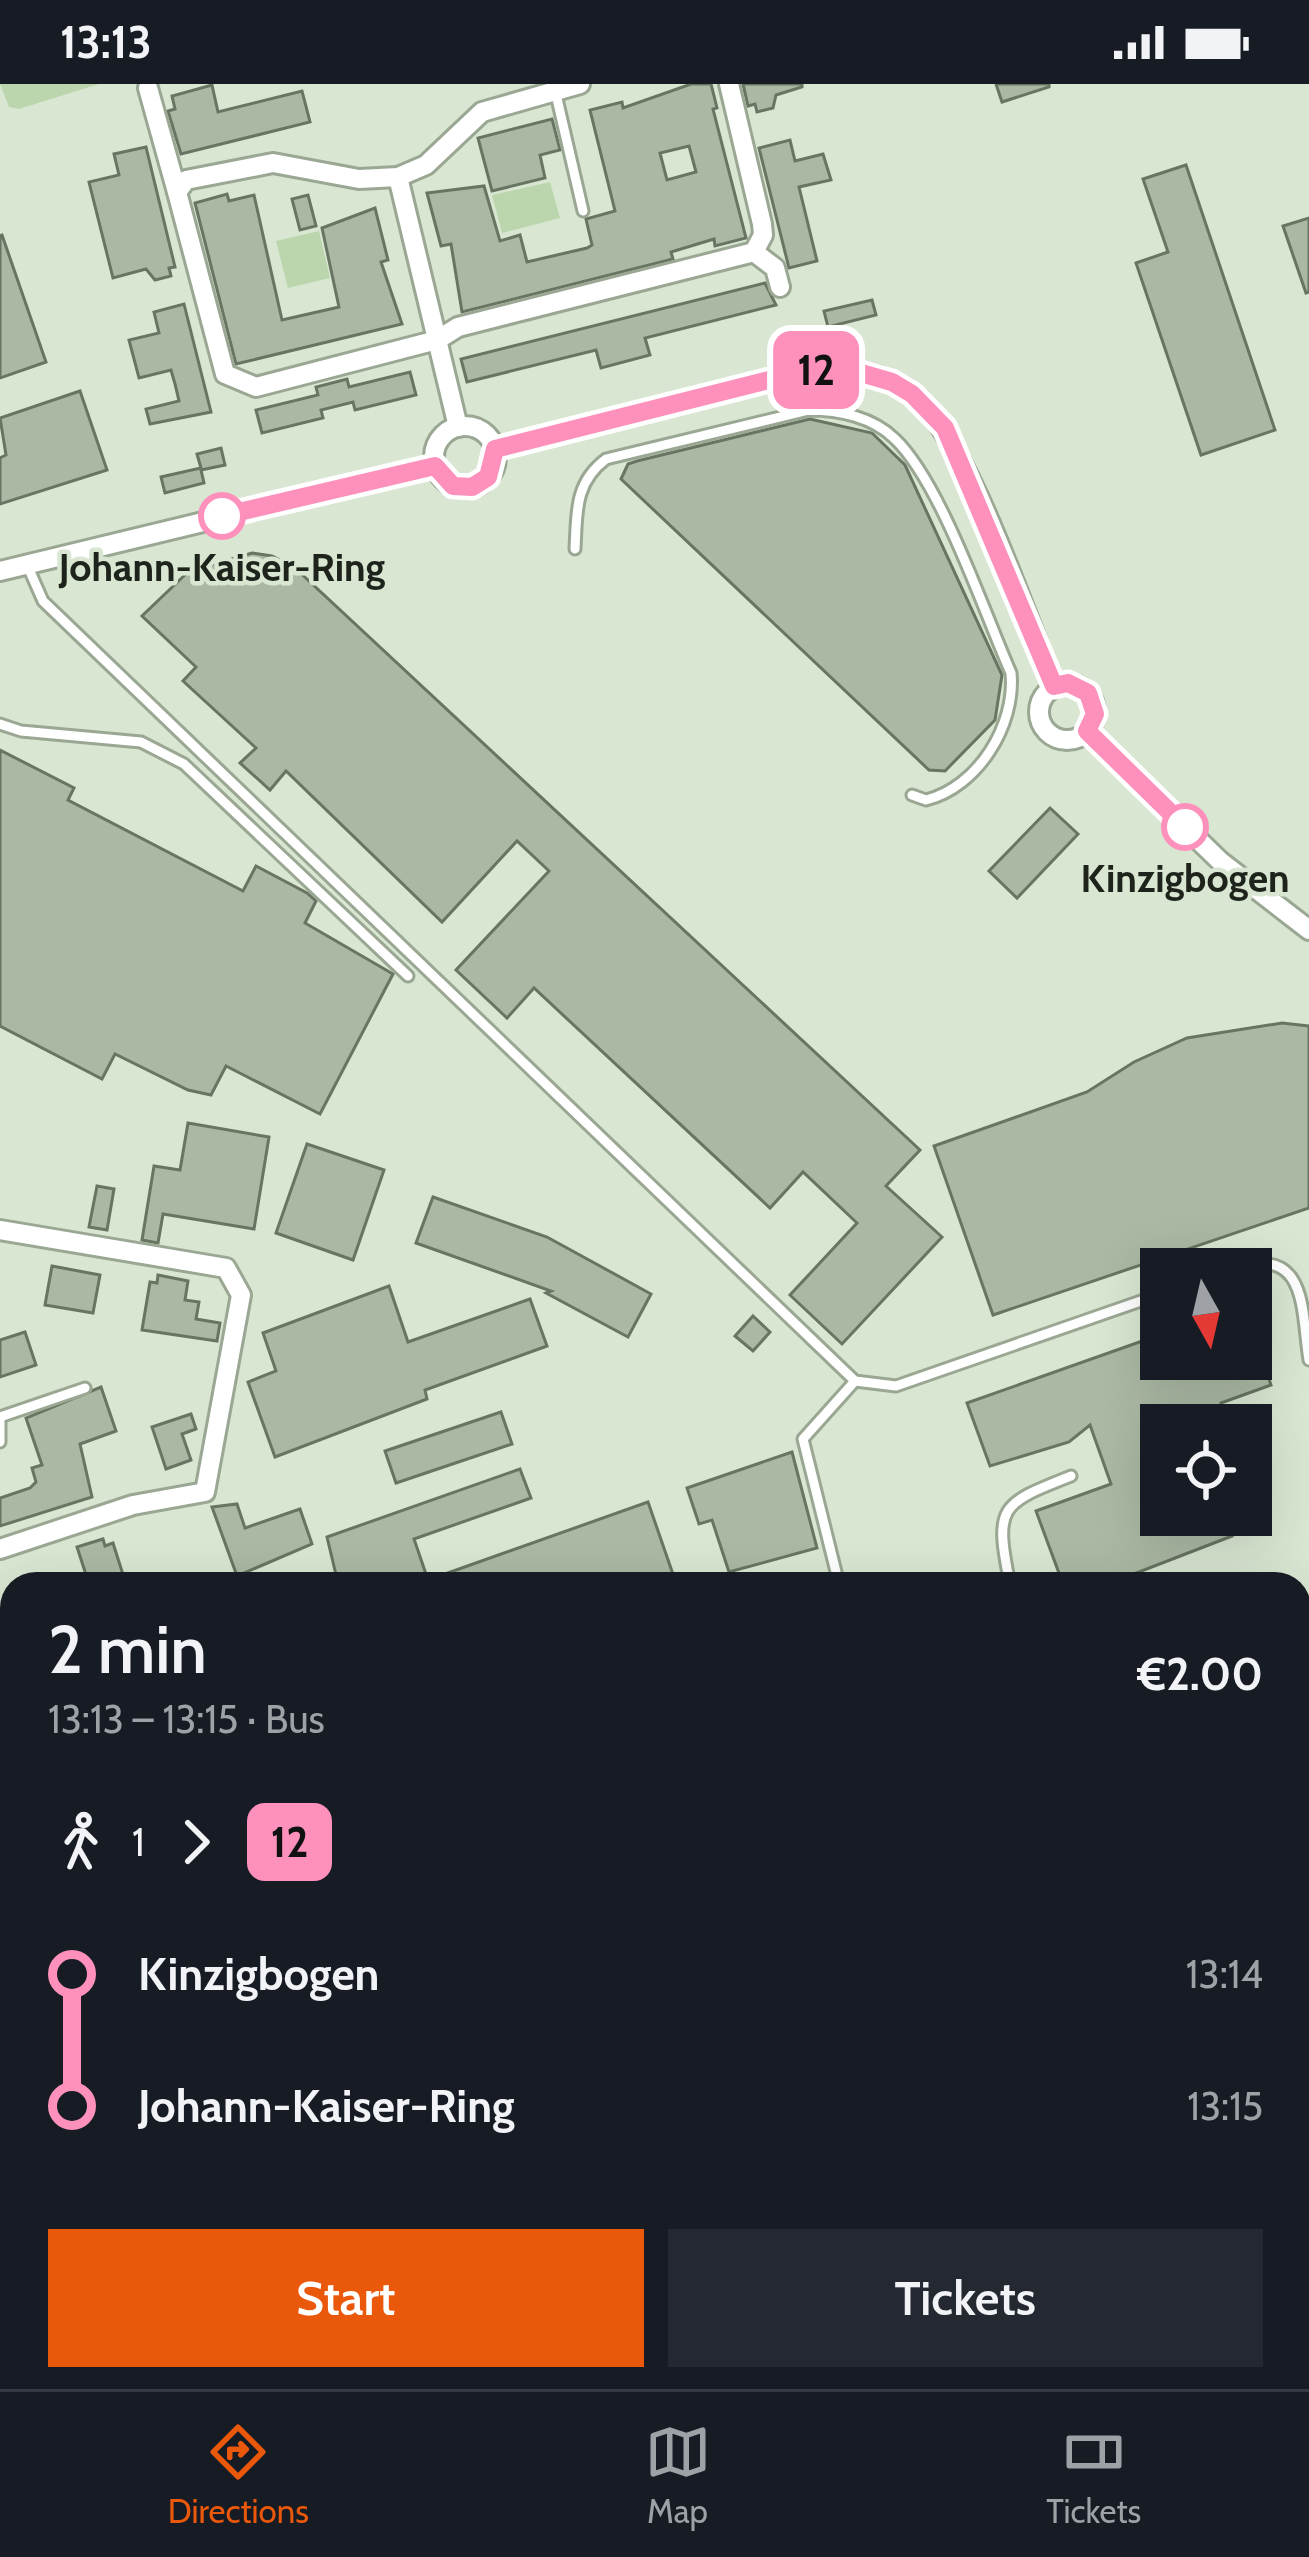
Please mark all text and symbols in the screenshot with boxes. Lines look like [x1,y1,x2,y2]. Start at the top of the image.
text: 13:13 [60,15,152,69]
line badge: 12 [762,331,870,409]
text: 12 [797,344,835,396]
marker: Johann-Kaiser-Ring [200,494,244,538]
place label: Johann-Kaiser-Ring [58,543,386,591]
marker: Kinzigbogen [1163,805,1207,849]
place label: Kinzigbogen [1080,854,1290,902]
north arrow [1140,1248,1272,1380]
map controls [1140,1248,1272,1536]
button: locate [1140,1404,1272,1536]
text: 2 min [48,1609,207,1690]
text: €2.00 [1137,1647,1263,1701]
text: 13:13 – 13:15 · Bus [48,1695,325,1743]
icon: walk [48,1809,114,1875]
icon: forward [163,1809,229,1875]
text: 12 [271,1816,308,1868]
text: 1 [132,1818,145,1866]
text: Kinzigbogen [138,1947,379,2001]
text: 13:14 [1186,1950,1263,1998]
text: Johann-Kaiser-Ring [138,2079,515,2133]
text: 13:15 [1187,2082,1263,2130]
button: Start [48,2229,644,2367]
button: Tickets [668,2229,1263,2367]
tab: Directions [168,2419,309,2531]
tab: Map [645,2419,711,2531]
tab: Tickets [1046,2419,1141,2531]

